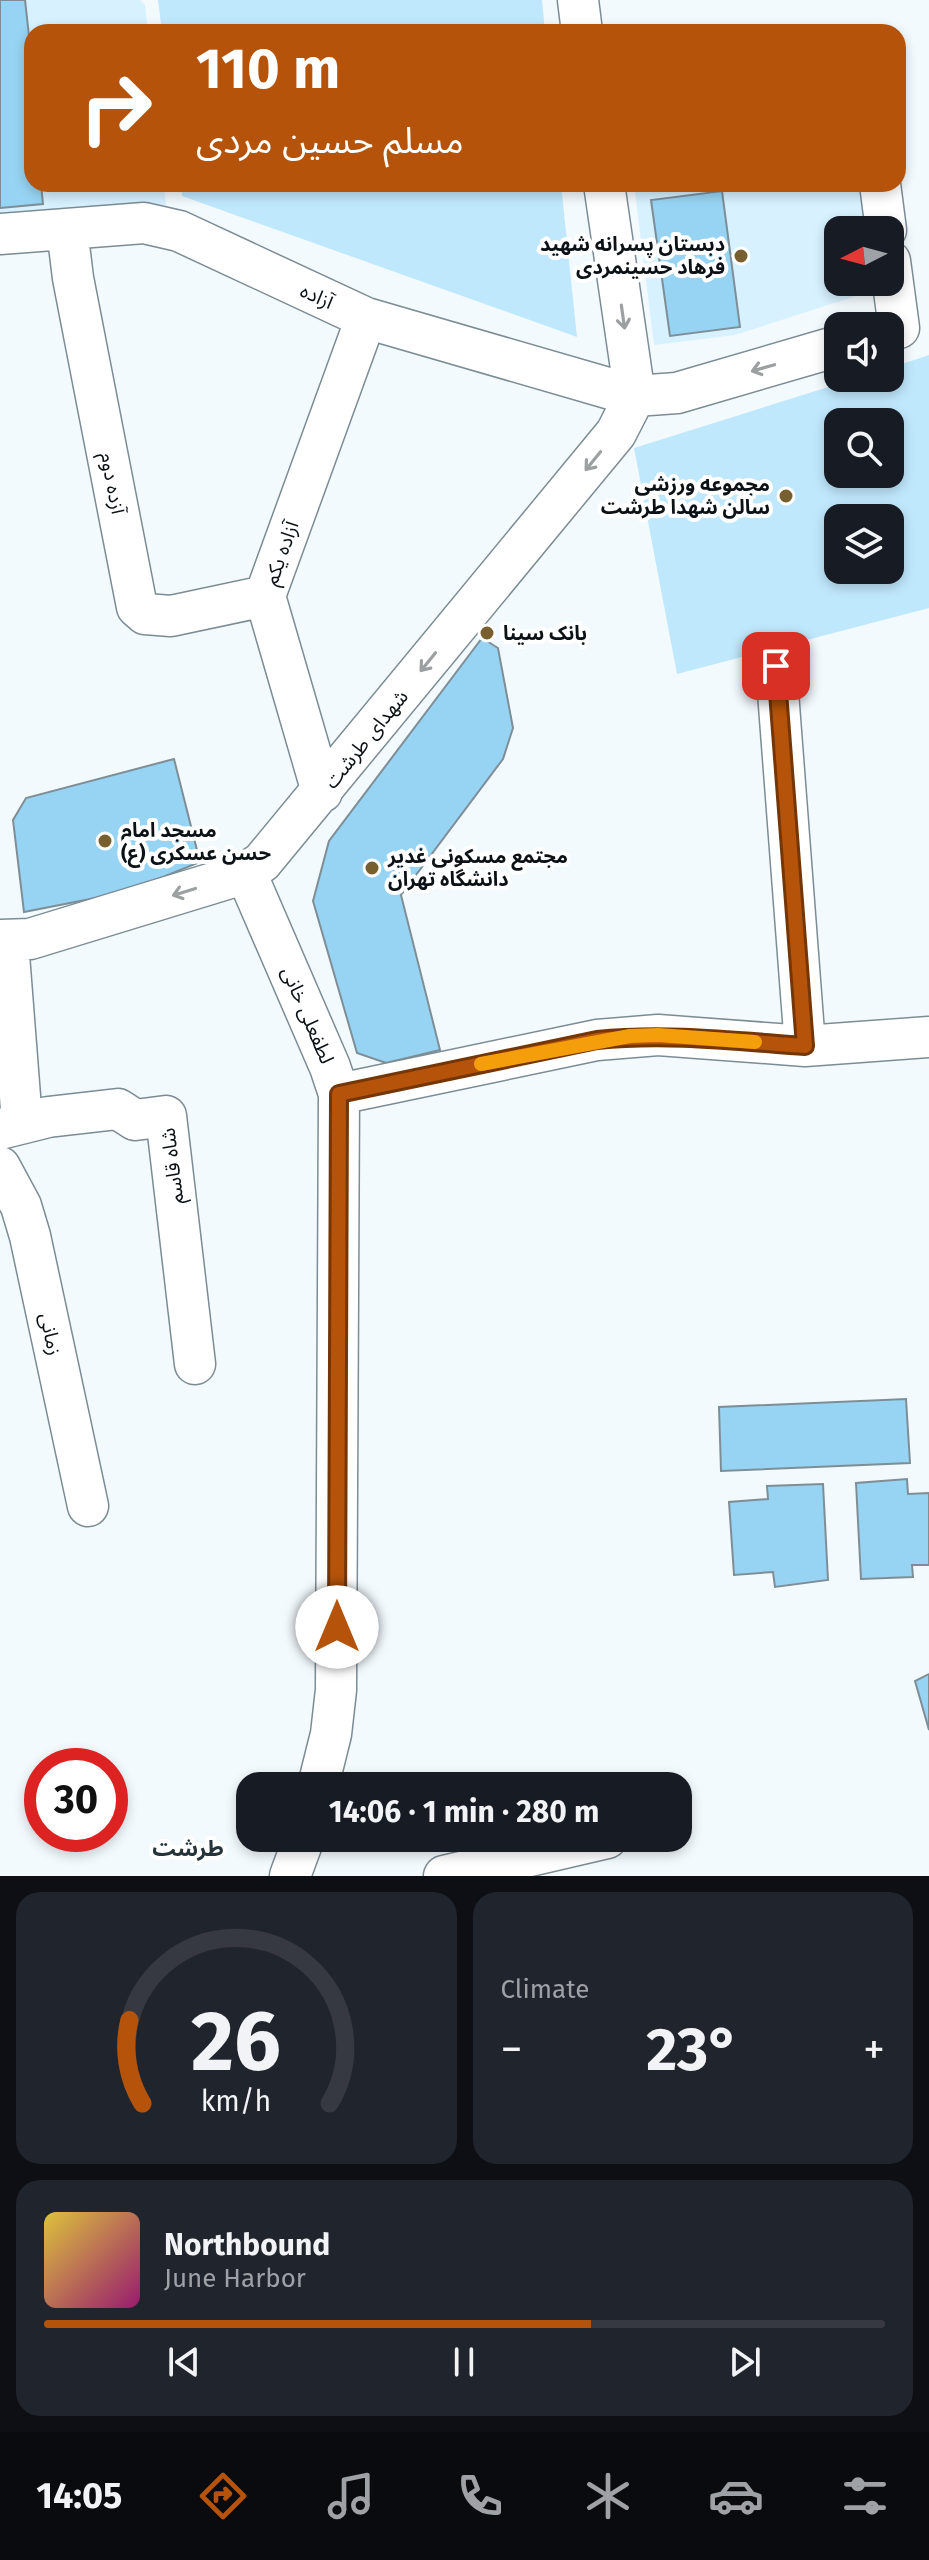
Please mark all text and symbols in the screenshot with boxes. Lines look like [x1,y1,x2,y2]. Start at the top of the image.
text: 110 m [196,36,340,103]
icon: right [64,56,168,160]
text: مسلم حسین مردی [196,119,464,163]
north arrow [824,216,904,296]
map controls [824,216,904,584]
place label: دبستان پسرانه شهيد فرهاد حسينمردی [540,232,725,279]
marker: دبستان پسرانه شهيد فرهاد حسينمردی [732,247,750,265]
street label: آزاده [297,278,338,314]
one-way arrow [616,304,631,329]
button: sound [824,312,904,392]
one-way arrow [751,361,777,376]
button: search [824,408,904,488]
street label: آزده دوم [92,450,131,518]
one-way arrow [584,450,602,471]
place label: مجموعه ورزشی سالن شهدا طرشت [601,472,770,519]
marker: مجموعه ورزشی سالن شهدا طرشت [777,487,795,505]
button: layers [824,504,904,584]
street label: آزاده یکم [258,517,307,589]
place label: بانک سینا [503,621,587,645]
marker: بانک سینا [478,624,496,642]
pin [742,632,810,700]
icon: arrive [754,644,798,688]
one-way arrow [419,651,437,672]
street label: شهدای طرشت [319,685,413,793]
place label: مسجد امام حسن عسکری (ع) [121,818,271,868]
marker: مسجد امام حسن عسکری (ع) [96,832,114,850]
place label: مجتمع مسکونی غدیر دانشگاه تهران [387,844,568,891]
marker: مجتمع مسکونی غدیر دانشگاه تهران [363,859,381,877]
one-way arrow [172,885,198,900]
street label: لطفعلی خانی [277,963,339,1067]
street label: شاه قاسم [155,1126,192,1205]
street label: زمانی [35,1310,67,1358]
position arrow [295,1585,379,1669]
speed limit sign: 30 [24,1748,128,1852]
text: 14:06 · 1 min · 280 m [329,1794,599,1830]
district label: طرشت [152,1835,224,1862]
text: Climate [501,1974,589,2005]
text: 26 [191,1992,281,2092]
text: 23° [646,2014,739,2086]
text: − [501,2023,523,2076]
text: + [863,2023,885,2076]
text: km/h [201,2084,272,2119]
text: Northbound [164,2227,330,2263]
text: June Harbor [164,2263,306,2294]
icon: previous [162,2340,206,2384]
icon: pause [442,2340,486,2384]
icon: next [723,2340,767,2384]
icon: directions [195,2468,251,2524]
icon: music [323,2468,379,2524]
icon: phone [452,2468,508,2524]
icon: climate [580,2468,636,2524]
icon: car [708,2468,764,2524]
icon: filters [837,2468,893,2524]
text: 14:05 [36,2474,122,2518]

